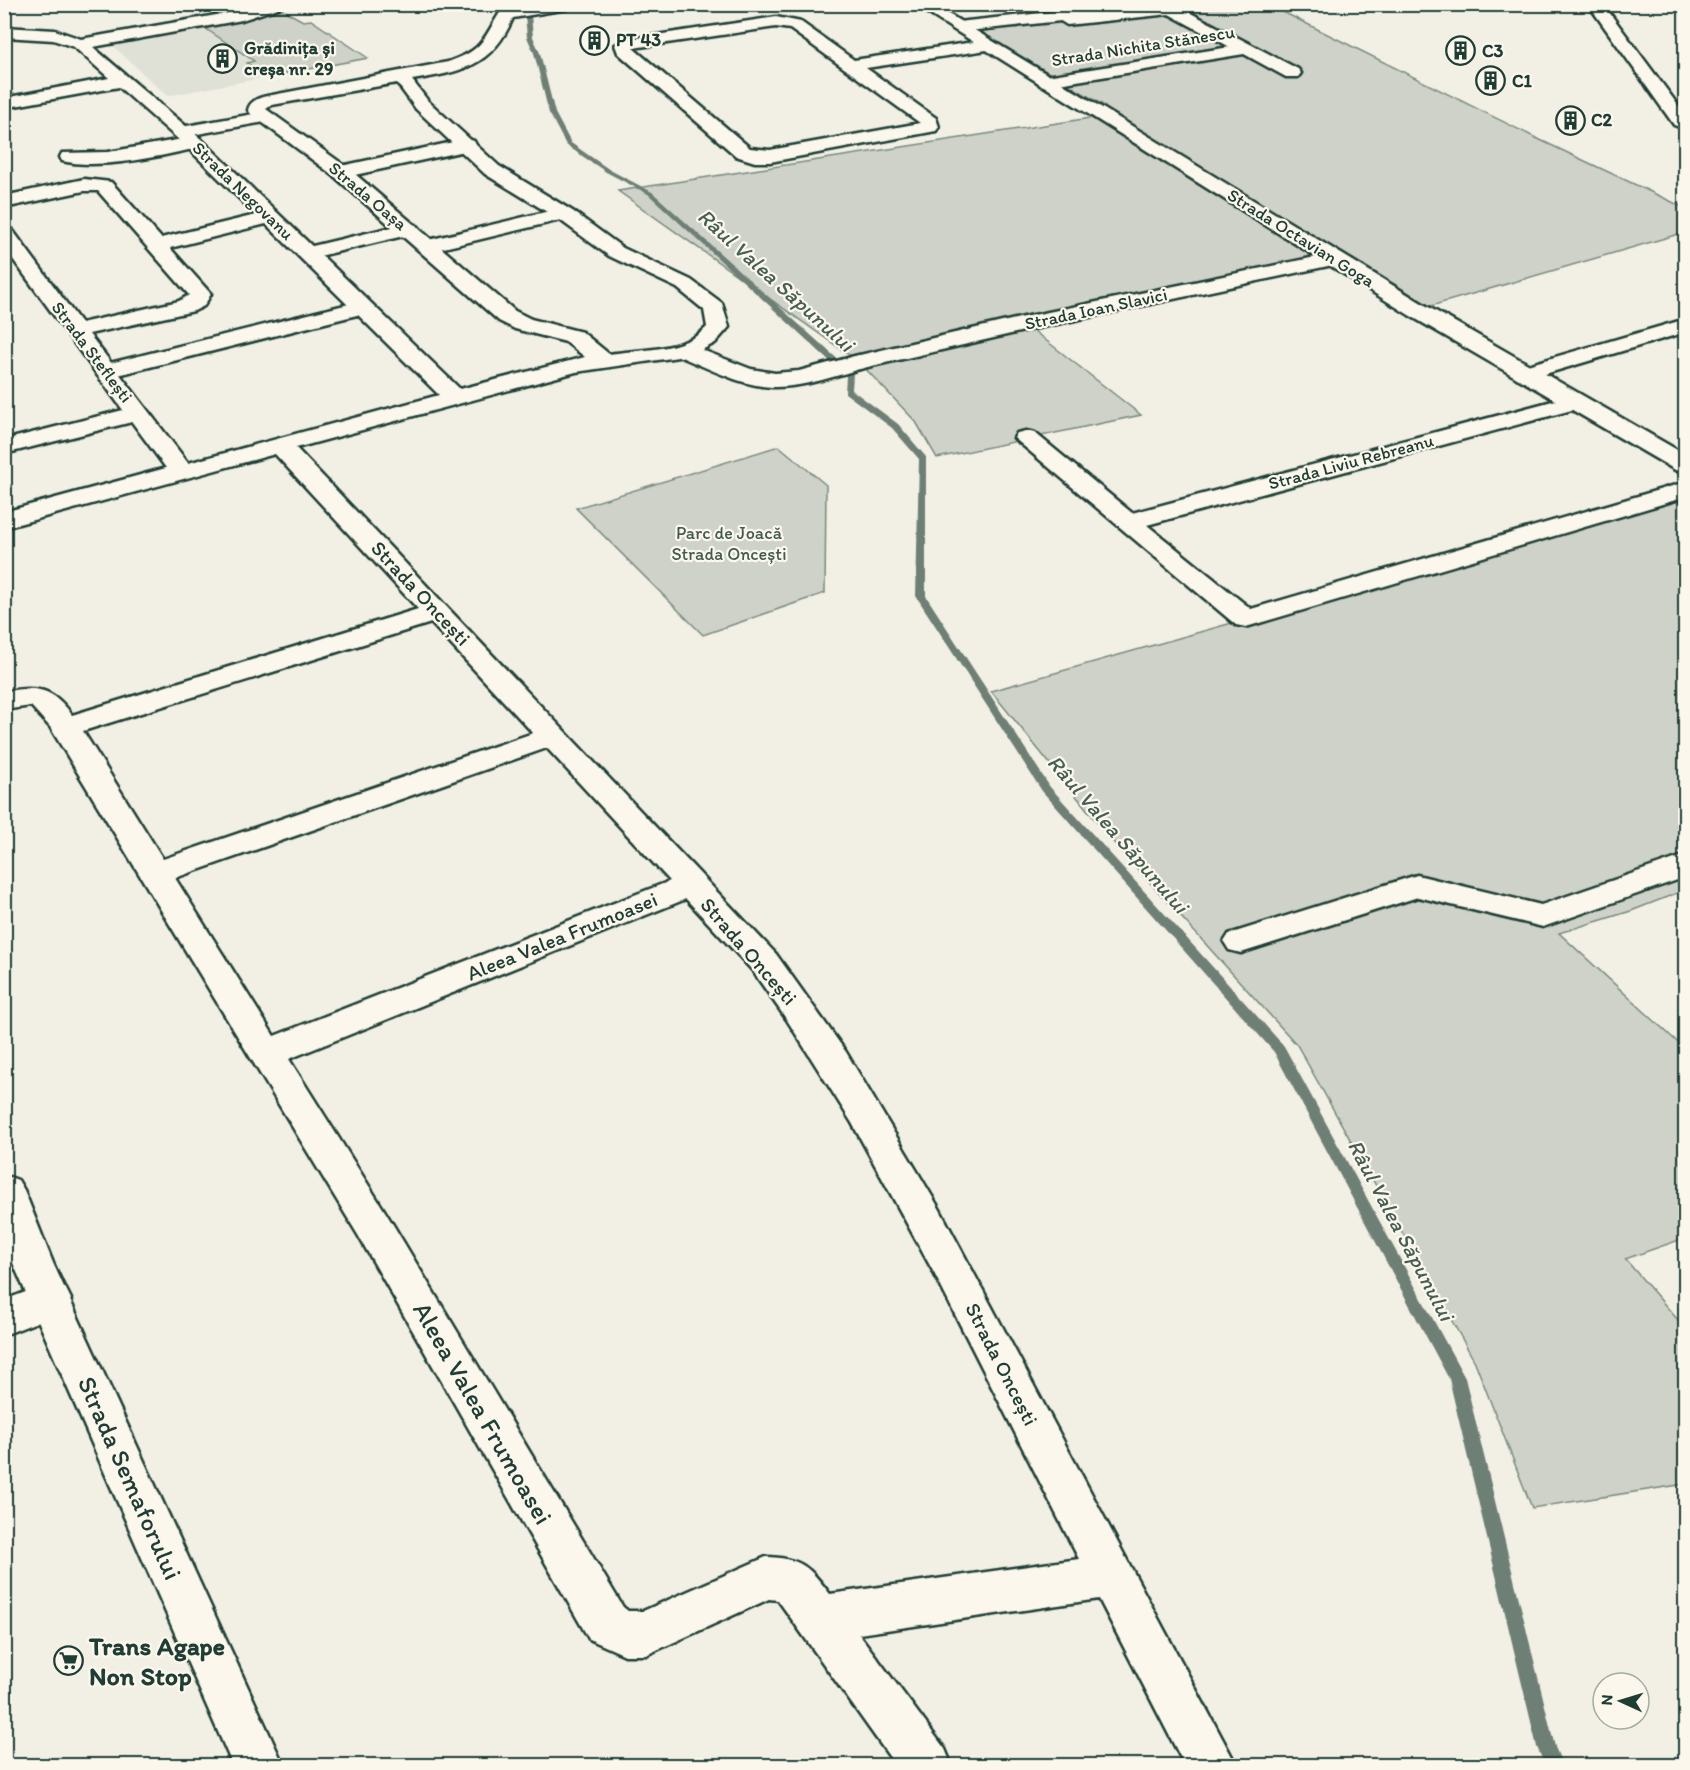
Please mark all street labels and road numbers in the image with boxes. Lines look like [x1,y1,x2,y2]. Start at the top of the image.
street label: Strada Nichita Stănescu [1050,21,1236,71]
street label: Strada Negovanu [188,137,298,245]
street label: Strada Oașa [324,157,412,236]
street label: Strada Octavian Goga [1223,184,1379,293]
street label: Strada Ioan Slavici [1023,283,1169,335]
street label: Strada Steflești [47,297,137,407]
street label: Strada Liviu Rebreanu [1266,429,1436,495]
street label: Strada Oncești [366,535,476,651]
street label: Aleea Valea Frumoasei [463,886,661,986]
street label: Strada Oncești [695,892,803,1010]
street label: Aleea Valea Frumoasei [406,1296,560,1530]
street label: Strada Oncești [960,1298,1044,1430]
street label: Strada Semaforului [71,1371,189,1585]

